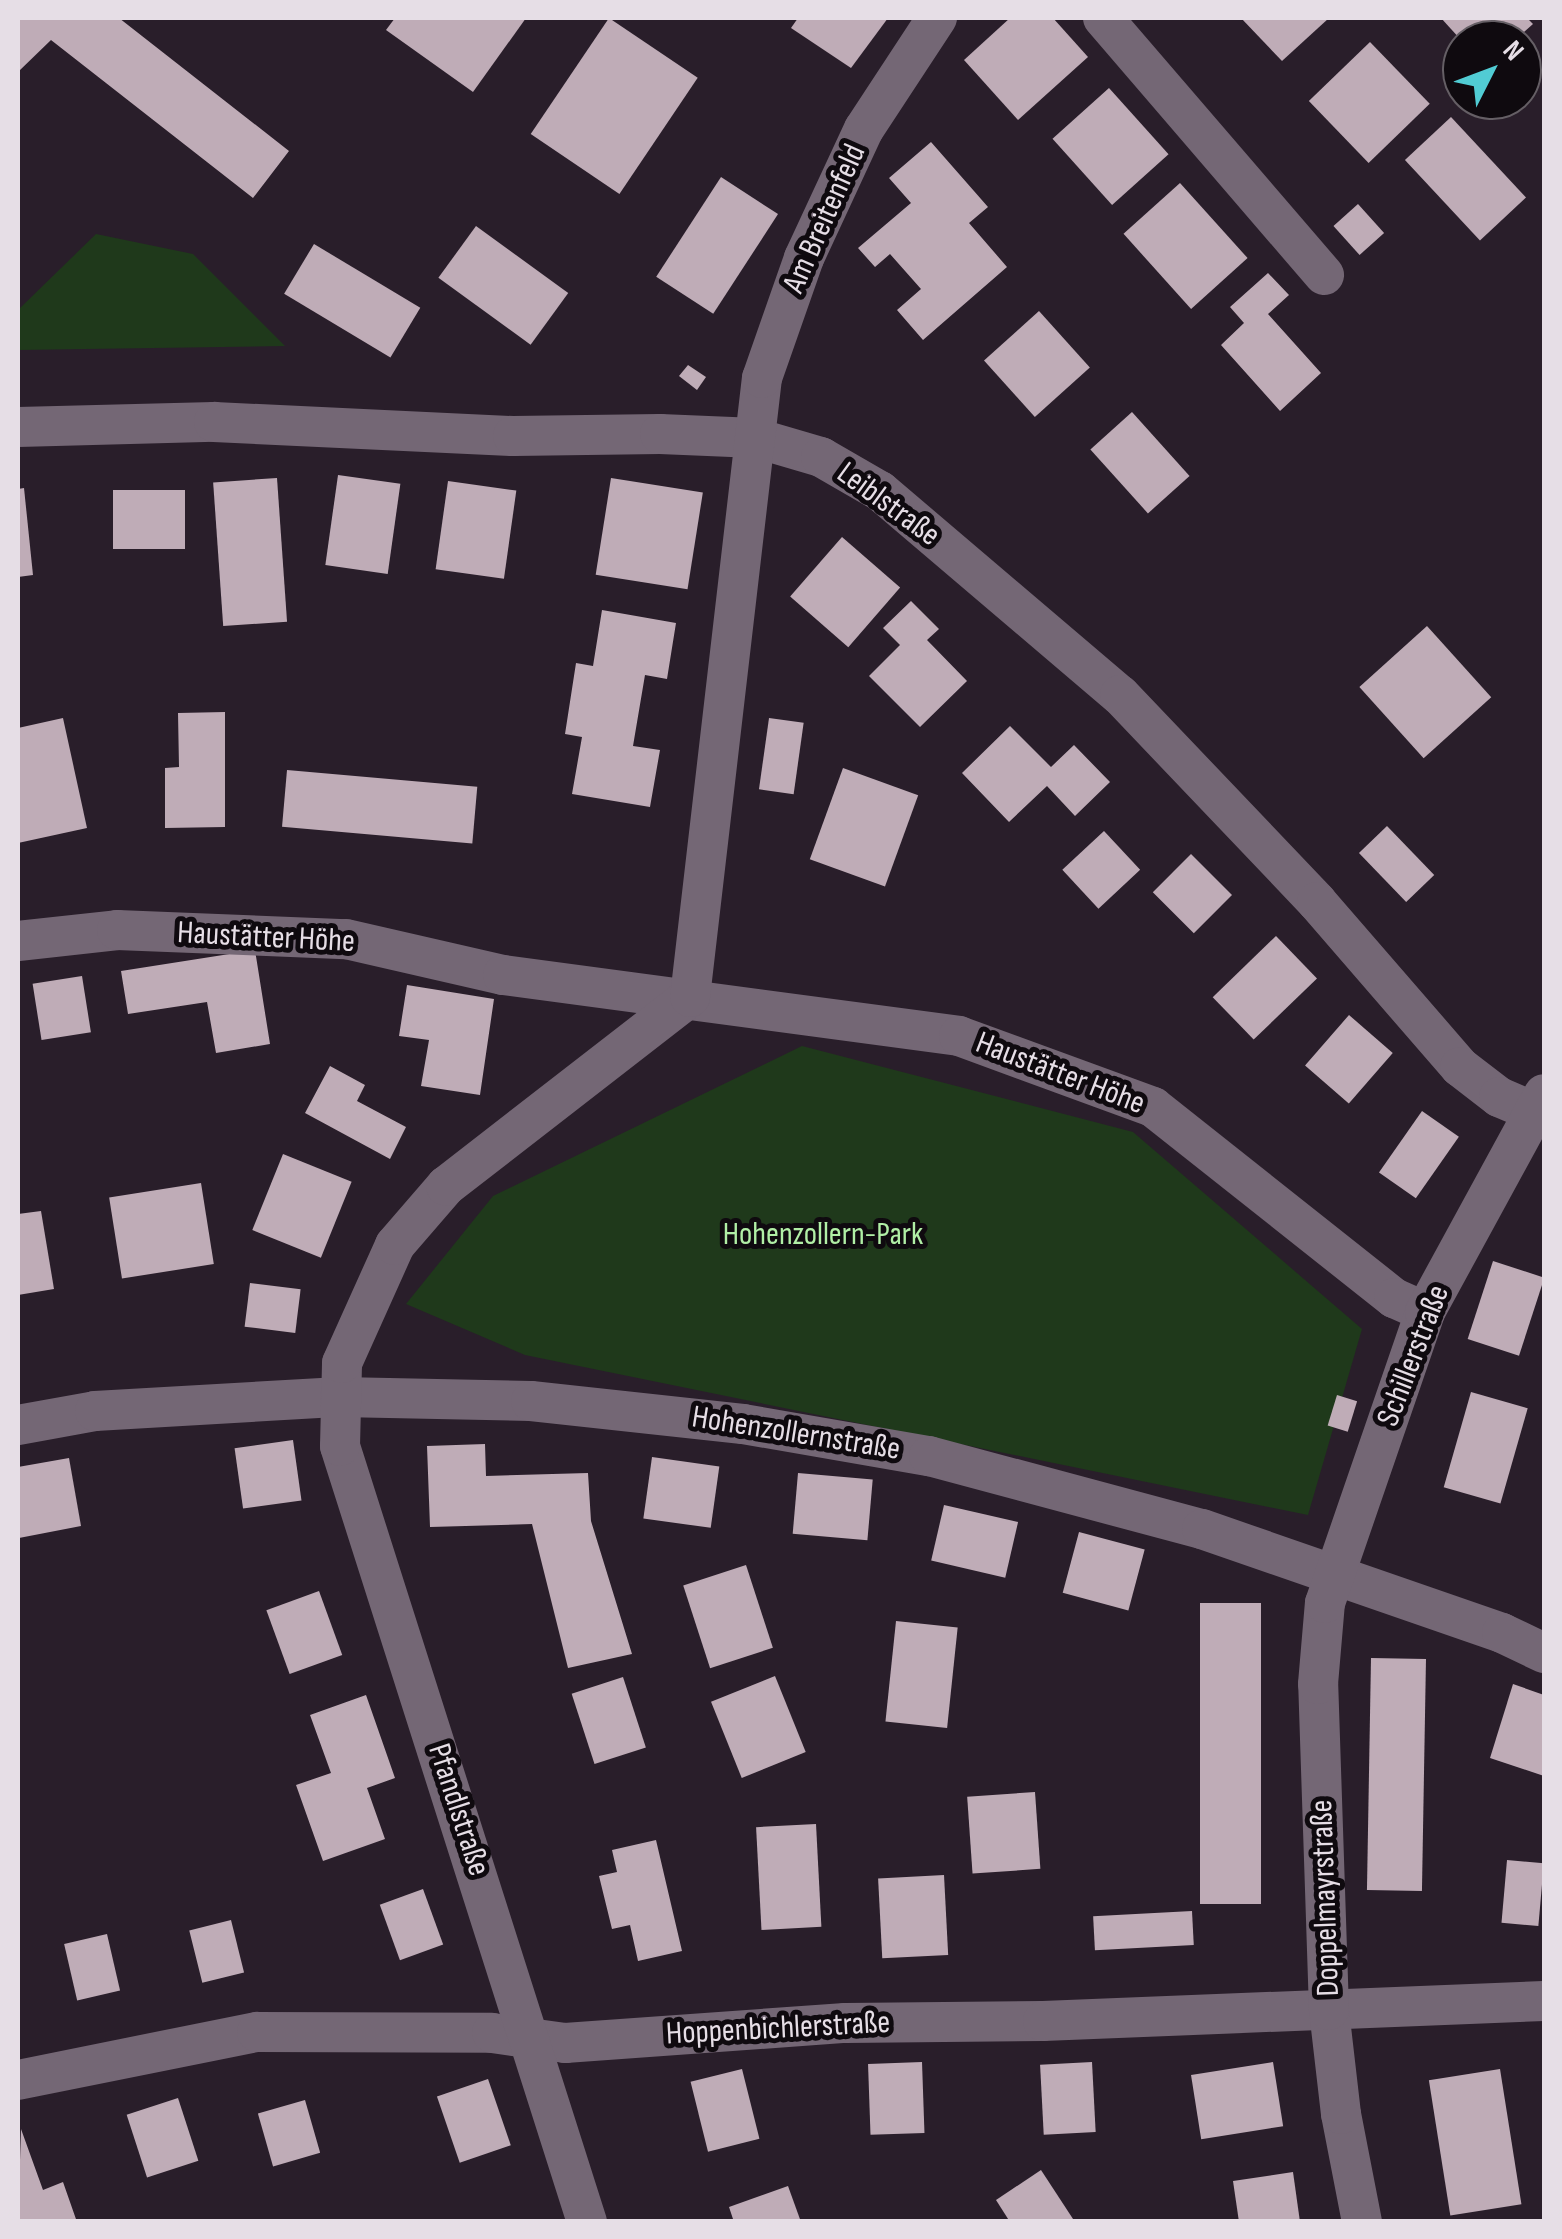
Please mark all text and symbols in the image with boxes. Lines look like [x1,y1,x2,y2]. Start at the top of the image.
north arrow [1442,20,1542,120]
text: N [1496,34,1530,68]
street label: Am Breitenfeld [775,139,875,299]
street label: Leiblstraße [829,455,947,555]
street label: Haustätter Höhe [176,914,356,962]
street label: Haustätter Höhe [970,1024,1150,1124]
park label: Hohenzollern-Park [723,1216,923,1254]
street label: Schillerstraße [1370,1280,1458,1432]
street label: Hohenzollernstraße [689,1399,903,1469]
street label: Pfandlstraße [419,1739,497,1881]
street label: Doppelmayrstraße [1303,1799,1349,1997]
street label: Hoppenbichlerstraße [665,2004,891,2054]

